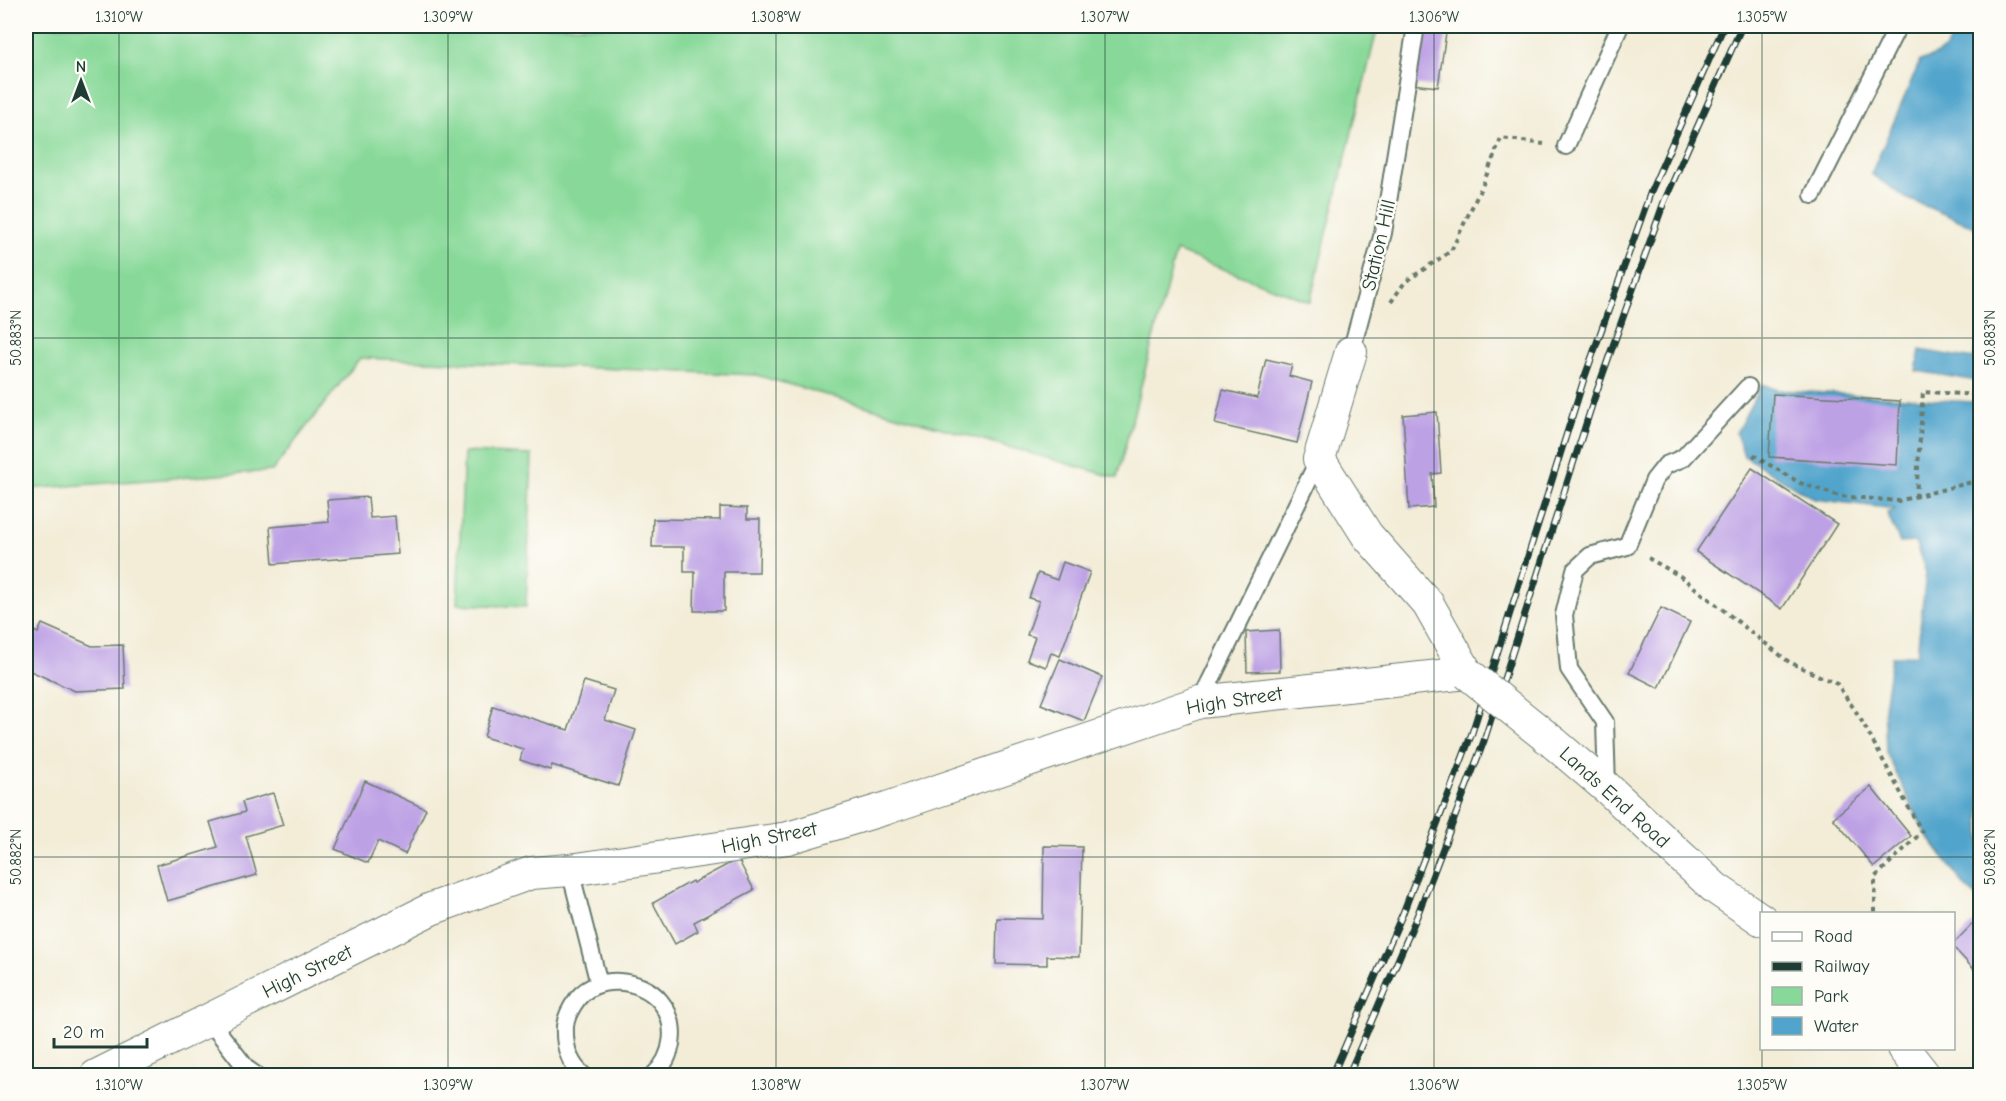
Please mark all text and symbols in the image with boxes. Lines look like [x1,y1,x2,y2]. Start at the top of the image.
text: 1.310°W [95,8,143,26]
text: 1.309°W [423,8,473,26]
text: 1.308°W [751,8,801,26]
text: 1.307°W [1081,8,1129,26]
text: 1.306°W [1409,8,1459,26]
text: 1.305°W [1737,8,1787,26]
north arrow [51,51,111,111]
text: N [76,58,86,76]
street label: Station Hill [1357,197,1400,293]
text: 50.883°N [7,310,25,366]
text: 50.883°N [1981,310,1999,366]
street label: High Street [1184,681,1285,719]
street label: Lands End Road [1555,742,1674,853]
street label: High Street [719,817,820,858]
text: 50.882°N [7,829,25,885]
text: 50.882°N [1981,829,1999,885]
legend [1760,912,1955,1050]
text: Road [1814,926,1853,947]
street label: High Street [259,939,357,1003]
text: Railway [1814,956,1871,977]
text: Park [1814,986,1849,1007]
scale bar [54,1011,147,1049]
text: Water [1814,1016,1859,1037]
text: 20 m [63,1022,104,1043]
text: 1.310°W [95,1076,143,1094]
text: 1.309°W [423,1076,473,1094]
text: 1.308°W [751,1076,801,1094]
text: 1.307°W [1081,1076,1129,1094]
text: 1.306°W [1409,1076,1459,1094]
text: 1.305°W [1737,1076,1787,1094]

